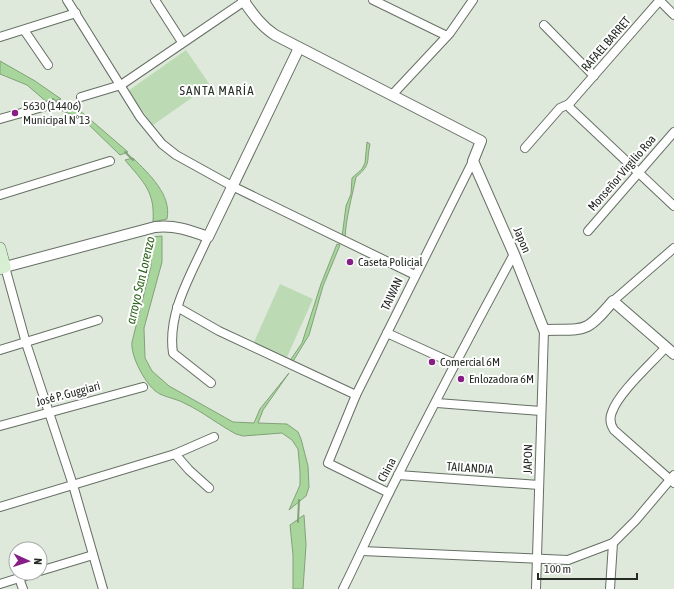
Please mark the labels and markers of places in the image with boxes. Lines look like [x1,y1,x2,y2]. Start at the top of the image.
place label: 5630 (14406) Municipal Nº13 [23,99,90,127]
marker: 5630 (14406) Municipal Nº13 [10,108,20,118]
place label: Caseta Policial [358,255,423,269]
marker: Caseta Policial [345,257,355,267]
place label: Comercial 6M [440,355,500,369]
marker: Comercial 6M [427,357,437,367]
place label: Enlozadora 6M [469,372,534,386]
marker: Enlozadora 6M [456,374,466,384]

